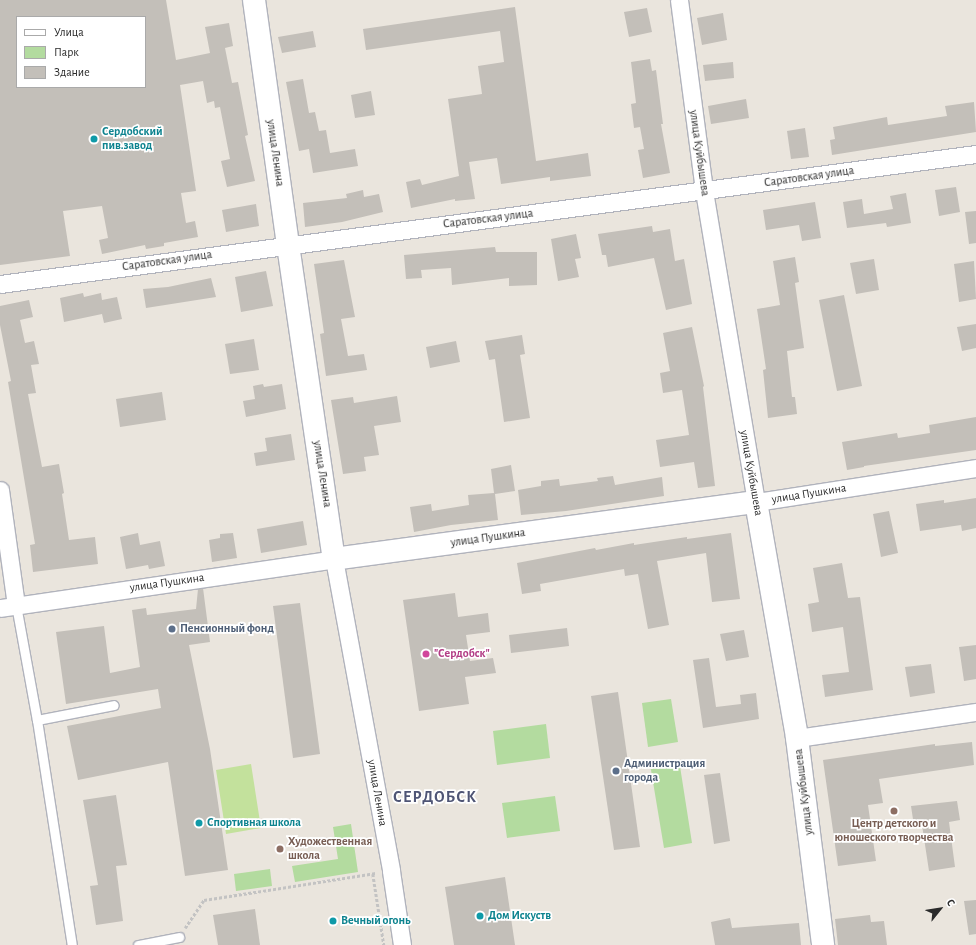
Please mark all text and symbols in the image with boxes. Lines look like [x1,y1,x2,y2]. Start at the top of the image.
legend [16,16,146,88]
text: Улица [54,26,84,38]
text: Парк [54,46,79,58]
text: Здание [54,66,90,78]
street label: улица Куйбышева [686,109,712,197]
street label: улица Ленина [263,119,287,187]
place label: Сердобский пив.завод [102,125,163,153]
marker: Сердобский пив.завод [89,134,99,144]
street label: Саратовская улица [763,164,855,190]
street label: Саратовская улица [442,206,534,232]
street label: Саратовская улица [121,248,213,274]
street label: улица Куйбышева [736,429,766,517]
street label: улица Ленина [310,440,334,508]
street label: улица Пушкина [771,481,847,507]
street label: улица Пушкина [450,526,526,550]
street label: улица Пушкина [129,571,205,595]
place label: Пенсионный фонд [180,622,274,636]
marker: Пенсионный фонд [167,624,177,634]
place label: "Сердобск" [434,647,490,661]
marker: "Сердобск" [421,649,431,659]
street label: улица Куйбышева [792,748,816,836]
place label: Администрация города [624,757,705,785]
street label: улица Ленина [364,759,390,827]
marker: Администрация города [611,766,621,776]
district label: СЕРДОБСК [393,787,477,807]
marker: Центр детского и юношеского творчества [889,806,899,816]
place label: Спортивная школа [207,816,301,830]
place label: Центр детского и юношеского творчества [835,817,953,845]
marker: Спортивная школа [194,818,204,828]
place label: Художественная школа [288,835,372,863]
marker: Художественная школа [275,844,285,854]
north arrow [920,889,960,929]
text: С [945,897,957,908]
place label: Дом Искуств [488,909,551,923]
marker: Дом Искуств [475,911,485,921]
place label: Вечный огонь [341,914,411,928]
marker: Вечный огонь [328,916,338,926]

